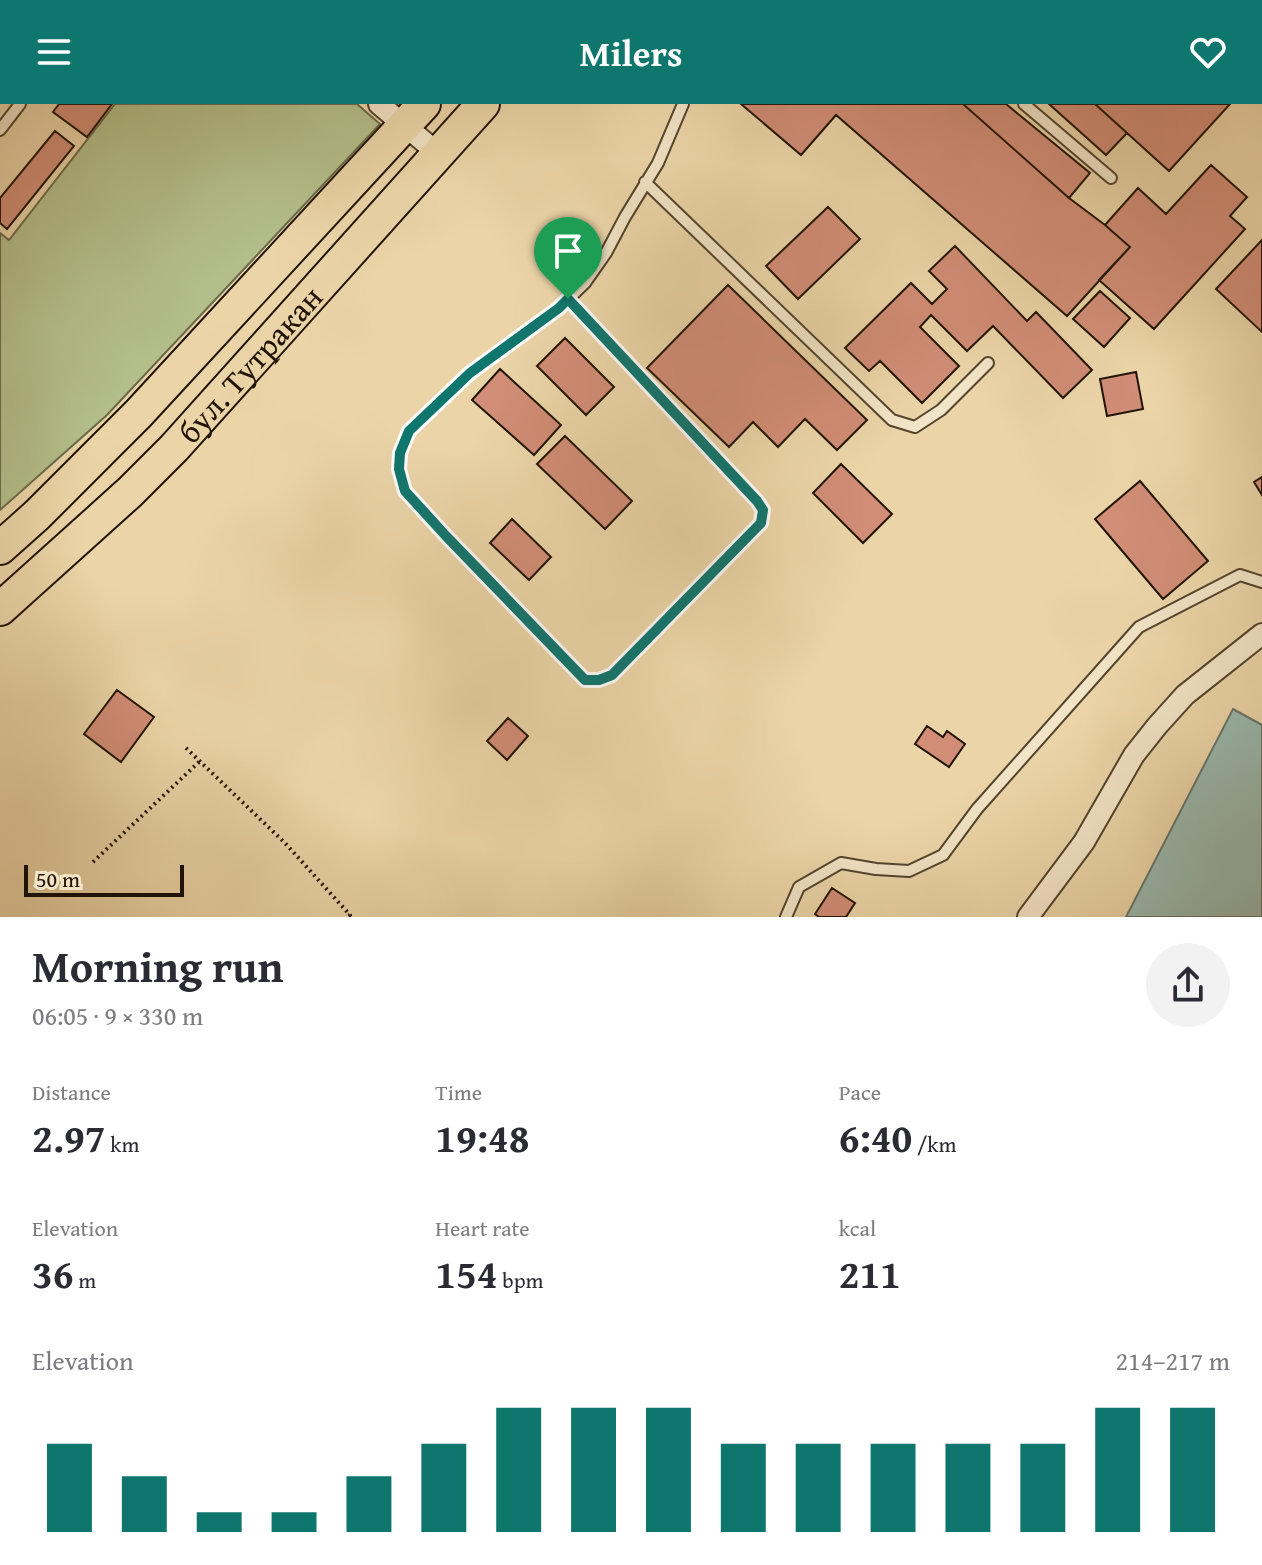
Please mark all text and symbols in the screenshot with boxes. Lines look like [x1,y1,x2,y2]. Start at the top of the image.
text: Milers [580,26,682,79]
icon: menu [32,30,76,74]
icon: heart [1186,30,1230,74]
pin [534,217,602,299]
icon: arrive [546,229,590,273]
street label: бул. Тутракан [166,275,333,453]
scale bar [24,861,184,897]
text: 50 m [36,863,80,895]
text: Morning run [32,934,283,998]
button: share [1146,943,1230,1027]
text: 06:05 · 9 × 330 m [32,996,203,1035]
text: Distance [32,1076,111,1108]
text: Time [435,1076,482,1108]
text: Pace [839,1076,881,1108]
text: 2.97 [32,1108,105,1167]
text: 19:48 [435,1108,530,1167]
text: 6:40 [839,1108,912,1167]
text: km [105,1128,139,1160]
text: /km [912,1128,957,1160]
text: Elevation [32,1212,118,1244]
text: Heart rate [435,1212,530,1244]
text: kcal [839,1212,876,1244]
text: 36 [32,1244,73,1303]
text: 154 [435,1244,498,1303]
text: 211 [839,1244,901,1303]
text: m [73,1264,96,1296]
text: bpm [498,1264,544,1296]
text: Elevation [32,1341,134,1380]
text: 214–217 m [1116,1341,1230,1380]

